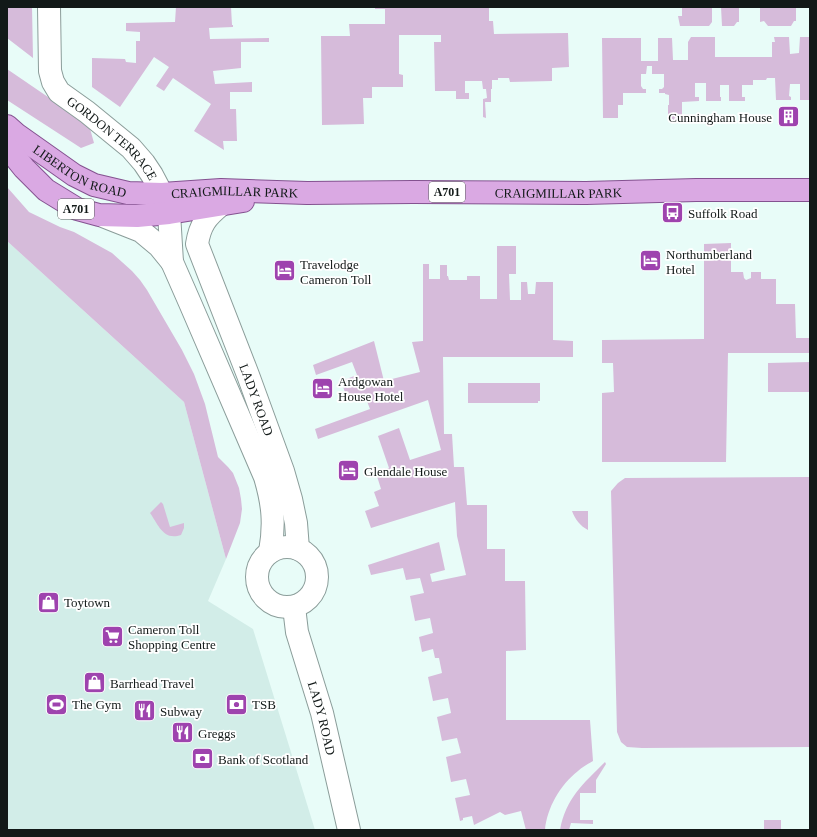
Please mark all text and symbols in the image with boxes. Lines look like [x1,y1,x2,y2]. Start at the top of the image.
street label: GORDON TERRACE [64,93,160,183]
building icon: Cunningham House [775,104,801,130]
place label: Cunningham House [668,110,772,125]
street label: LIBERTON ROAD [30,142,128,200]
road number: A701 [429,182,465,202]
street label: CRAIGMILLAR PARK [171,183,299,201]
street label: CRAIGMILLAR PARK [495,185,623,201]
road number: A701 [58,199,94,219]
bus stop icon: Suffolk Road [660,200,686,226]
place label: Suffolk Road [688,206,758,221]
place label: Northumberland Hotel [666,247,752,277]
hotel icon: Northumberland Hotel [638,248,664,274]
place label: Travelodge Cameron Toll [300,257,372,287]
hotel icon: Travelodge Cameron Toll [271,258,297,284]
street label: LADY ROAD [236,362,277,438]
place label: Ardgowan House Hotel [338,374,404,404]
hotel icon: Ardgowan House Hotel [310,375,336,401]
hotel icon: Glendale House [335,458,361,484]
place label: Glendale House [364,464,448,479]
shop icon: Toytown [36,589,62,615]
place label: Toytown [64,595,111,610]
place label: Cameron Toll Shopping Centre [128,622,216,652]
supermarket icon: Cameron Toll Shopping Centre [100,623,126,649]
shop icon: Barrhead Travel [81,670,107,696]
place label: Barrhead Travel [110,676,195,691]
street label: LADY ROAD [305,680,338,757]
sports icon: The Gym [43,691,69,717]
bank icon: TSB [223,691,249,717]
place label: The Gym [72,697,121,712]
place label: TSB [252,697,276,712]
restaurant icon: Subway [131,698,157,724]
place label: Subway [160,704,202,719]
restaurant icon: Greggs [169,720,195,746]
place label: Greggs [198,726,236,741]
bank icon: Bank of Scotland [190,746,216,772]
place label: Bank of Scotland [218,752,309,767]

